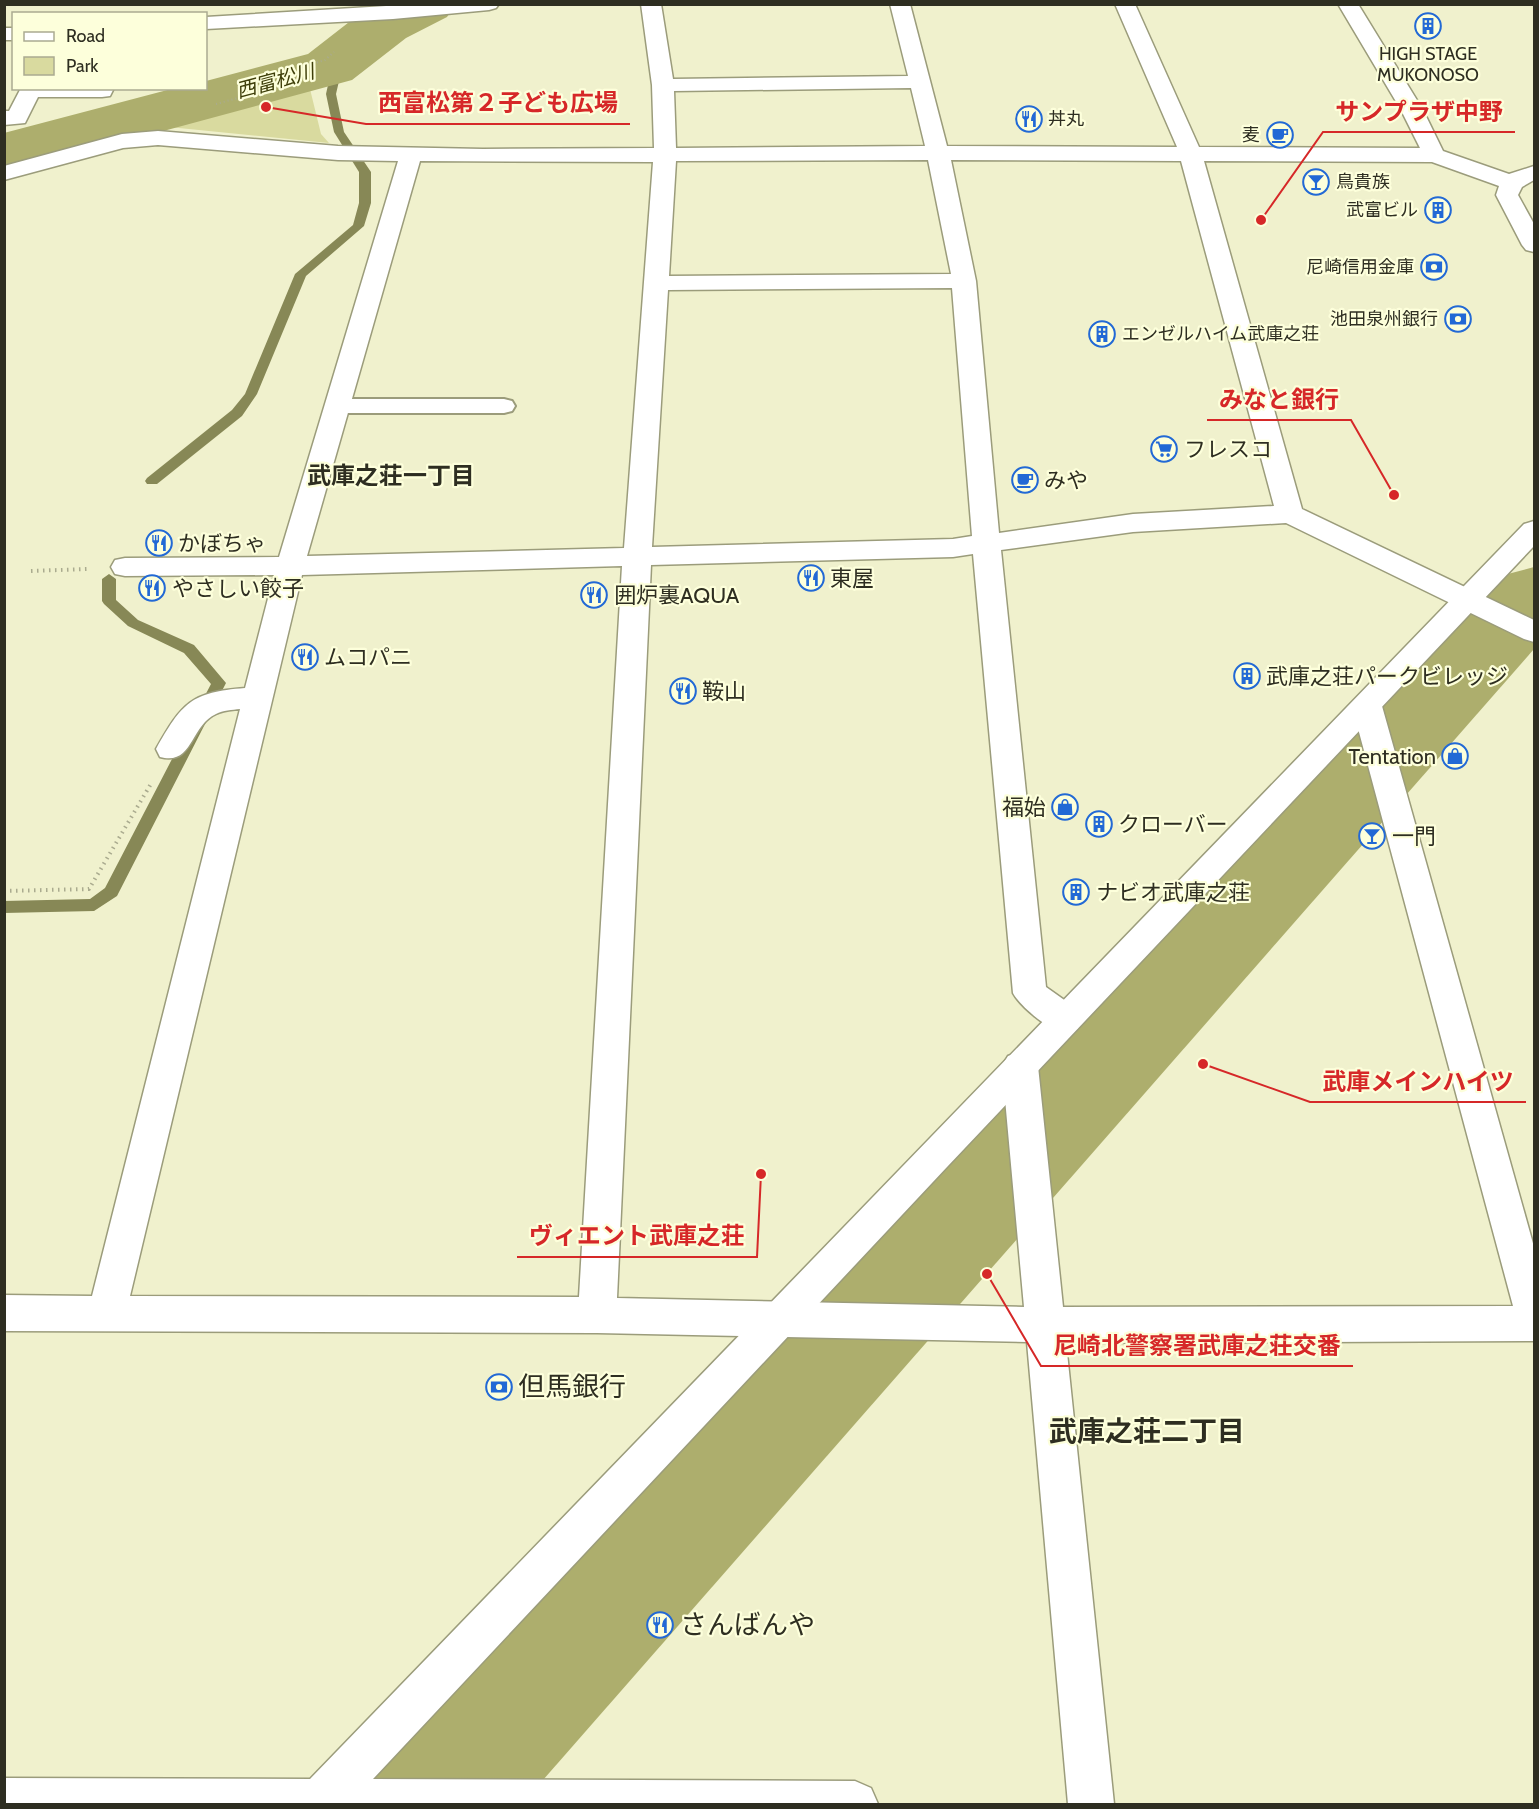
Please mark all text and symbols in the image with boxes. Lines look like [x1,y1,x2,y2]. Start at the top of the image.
building icon: HIGH STAGE MUKONOSO [1413,11,1443,41]
legend [12,12,207,90]
text: Road [66,25,105,47]
place label: HIGH STAGE MUKONOSO [1377,43,1479,86]
text: Park [66,55,99,77]
water label: 西富松川 [233,59,319,103]
callout: 西富松第２子ども広場 [366,82,630,124]
text: 西富松第２子ども広場 [378,88,618,117]
callout: サンプラザ中野 [1323,90,1515,132]
text: サンプラザ中野 [1335,97,1503,126]
restaurant icon: 丼丸 [1014,104,1044,134]
place label: 丼丸 [1048,108,1084,130]
cafe icon: 麦 [1265,120,1295,150]
place label: 麦 [1242,124,1260,146]
bar icon: 鳥貴族 [1301,167,1331,197]
place label: 鳥貴族 [1336,171,1390,193]
building icon: 武富ビル [1423,195,1453,225]
place label: 武富ビル [1346,199,1418,221]
bank icon: 尼崎信用金庫 [1419,252,1449,282]
place label: 尼崎信用金庫 [1306,256,1414,278]
bank icon: 池田泉州銀行 [1443,304,1473,334]
place label: 池田泉州銀行 [1330,308,1438,330]
building icon: エンゼルハイム武庫之荘 [1087,319,1117,349]
place label: エンゼルハイム武庫之荘 [1122,323,1319,345]
callout: みなと銀行 [1207,378,1351,420]
text: みなと銀行 [1219,385,1339,414]
supermarket icon: フレスコ [1149,434,1179,464]
place label: フレスコ [1184,436,1272,463]
district label: 武庫之荘一丁目 [307,461,475,490]
cafe icon: みや [1010,465,1040,495]
place label: みや [1044,467,1088,494]
restaurant icon: かぼちゃ [144,528,174,558]
place label: かぼちゃ [178,530,266,557]
restaurant icon: 東屋 [796,563,826,593]
place label: 東屋 [830,565,874,592]
restaurant icon: やさしい餃子 [137,573,167,603]
place label: やさしい餃子 [172,575,304,602]
restaurant icon: 囲炉裏AQUA [579,580,609,610]
place label: 囲炉裏AQUA [614,582,740,609]
restaurant icon: ムコパニ [290,642,320,672]
place label: ムコパニ [324,644,412,671]
building icon: 武庫之荘パークビレッジ [1232,661,1262,691]
place label: 武庫之荘パークビレッジ [1266,663,1508,690]
restaurant icon: 鞍山 [668,676,698,706]
place label: 鞍山 [702,678,746,705]
shop icon: Tentation [1440,741,1470,771]
place label: Tentation [1348,743,1436,770]
shop icon: 福始 [1050,792,1080,822]
place label: 福始 [1002,794,1046,821]
building icon: クローバー [1084,809,1114,839]
place label: クローバー [1118,811,1228,838]
bar icon: 一門 [1357,821,1387,851]
place label: 一門 [1392,823,1436,850]
building icon: ナビオ武庫之荘 [1061,877,1091,907]
place label: ナビオ武庫之荘 [1096,879,1250,906]
callout: 武庫メインハイツ [1310,1060,1526,1102]
text: 武庫メインハイツ [1322,1067,1514,1096]
callout: ヴィエント武庫之荘 [517,1215,757,1257]
text: ヴィエント武庫之荘 [529,1221,745,1250]
callout: 尼崎北警察署武庫之荘交番 [1041,1324,1353,1366]
text: 尼崎北警察署武庫之荘交番 [1053,1331,1341,1360]
place label: 但馬銀行 [518,1370,626,1403]
bank icon: 但馬銀行 [484,1372,514,1402]
district label: 武庫之荘二丁目 [1049,1414,1245,1448]
place label: さんばんや [680,1608,815,1641]
restaurant icon: さんばんや [645,1610,675,1640]

